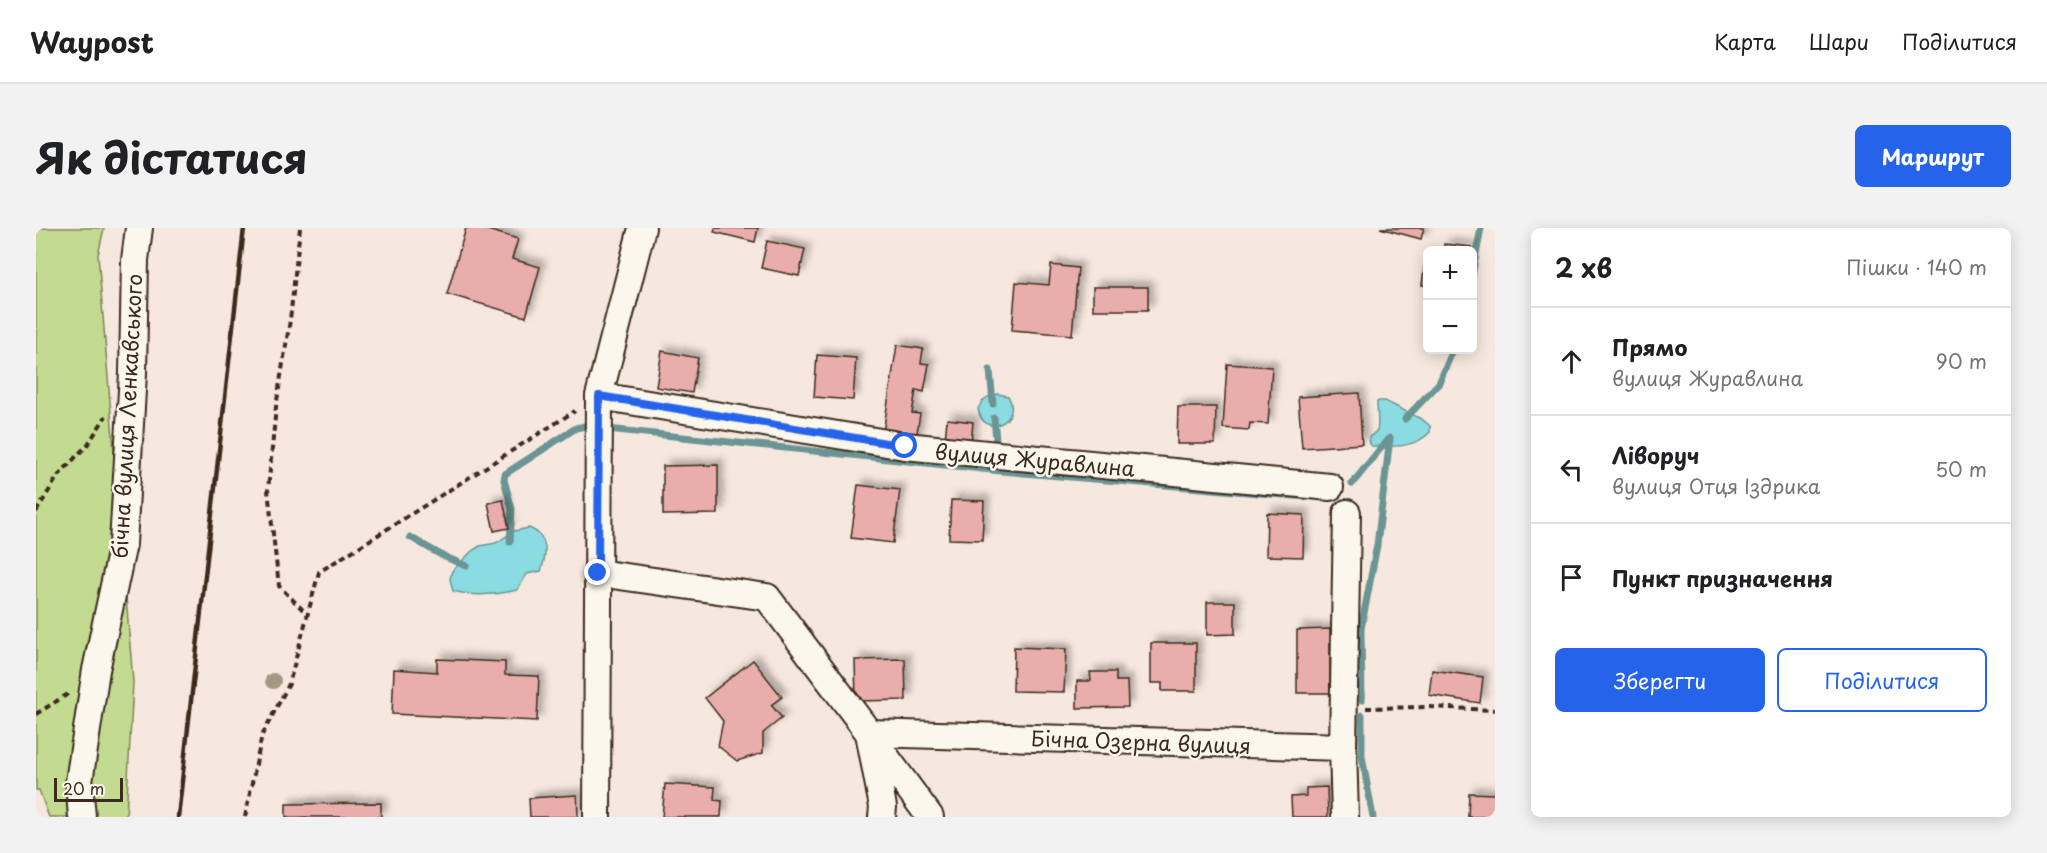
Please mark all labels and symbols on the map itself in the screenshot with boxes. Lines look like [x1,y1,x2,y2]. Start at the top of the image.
street label: бічна вулиця Ленкавського [103,273,149,559]
route start [891,432,917,458]
street label: вулиця Журавлина [934,434,1137,484]
route end [584,559,610,585]
street label: Бічна Озерна вулиця [1031,721,1251,761]
scale bar [54,775,123,802]

